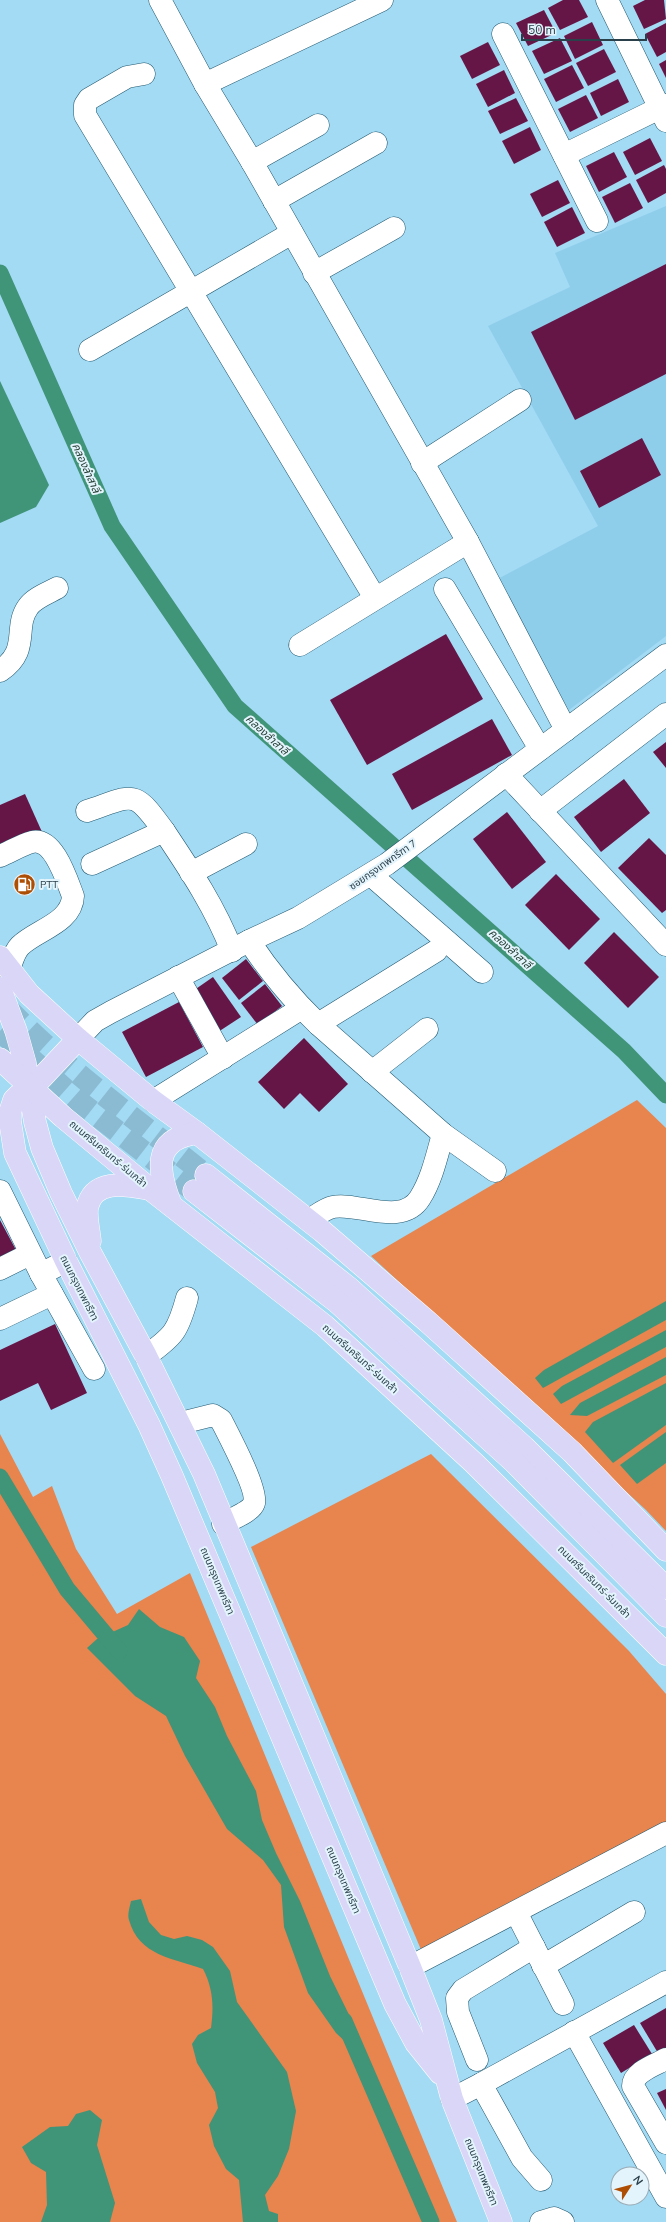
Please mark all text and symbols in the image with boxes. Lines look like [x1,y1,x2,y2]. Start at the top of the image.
scale bar [522,16,646,42]
text: 50 m [528,22,556,38]
water label: คลองลำสาลี [68,441,104,497]
water label: คลองลำสาลี [242,712,293,760]
street label: ซอยกรุงเทพกรีฑา 7 [347,837,419,893]
fuel station icon: PTT [12,872,38,898]
place label: PTT [40,878,58,892]
water label: คลองลำสาลี [485,926,536,974]
street label: ถนนศรีนครินทร์-ร่มเกล้า [66,1117,150,1191]
street label: ถนนกรุงเทพกรีฑา [56,1253,102,1323]
street label: ถนนศรีนครินทร์-ร่มเกล้า [319,1321,401,1397]
street label: ถนนศรีนครินทร์-ร่มเกล้า [555,1543,633,1621]
street label: ถนนกรุงเทพกรีฑา [197,1545,237,1617]
street label: ถนนกรุงเทพกรีฑา [323,1844,363,1916]
street label: ถนนกรุงเทพกรีฑา [461,2136,501,2208]
north arrow [610,2166,650,2206]
text: N [629,2173,646,2188]

